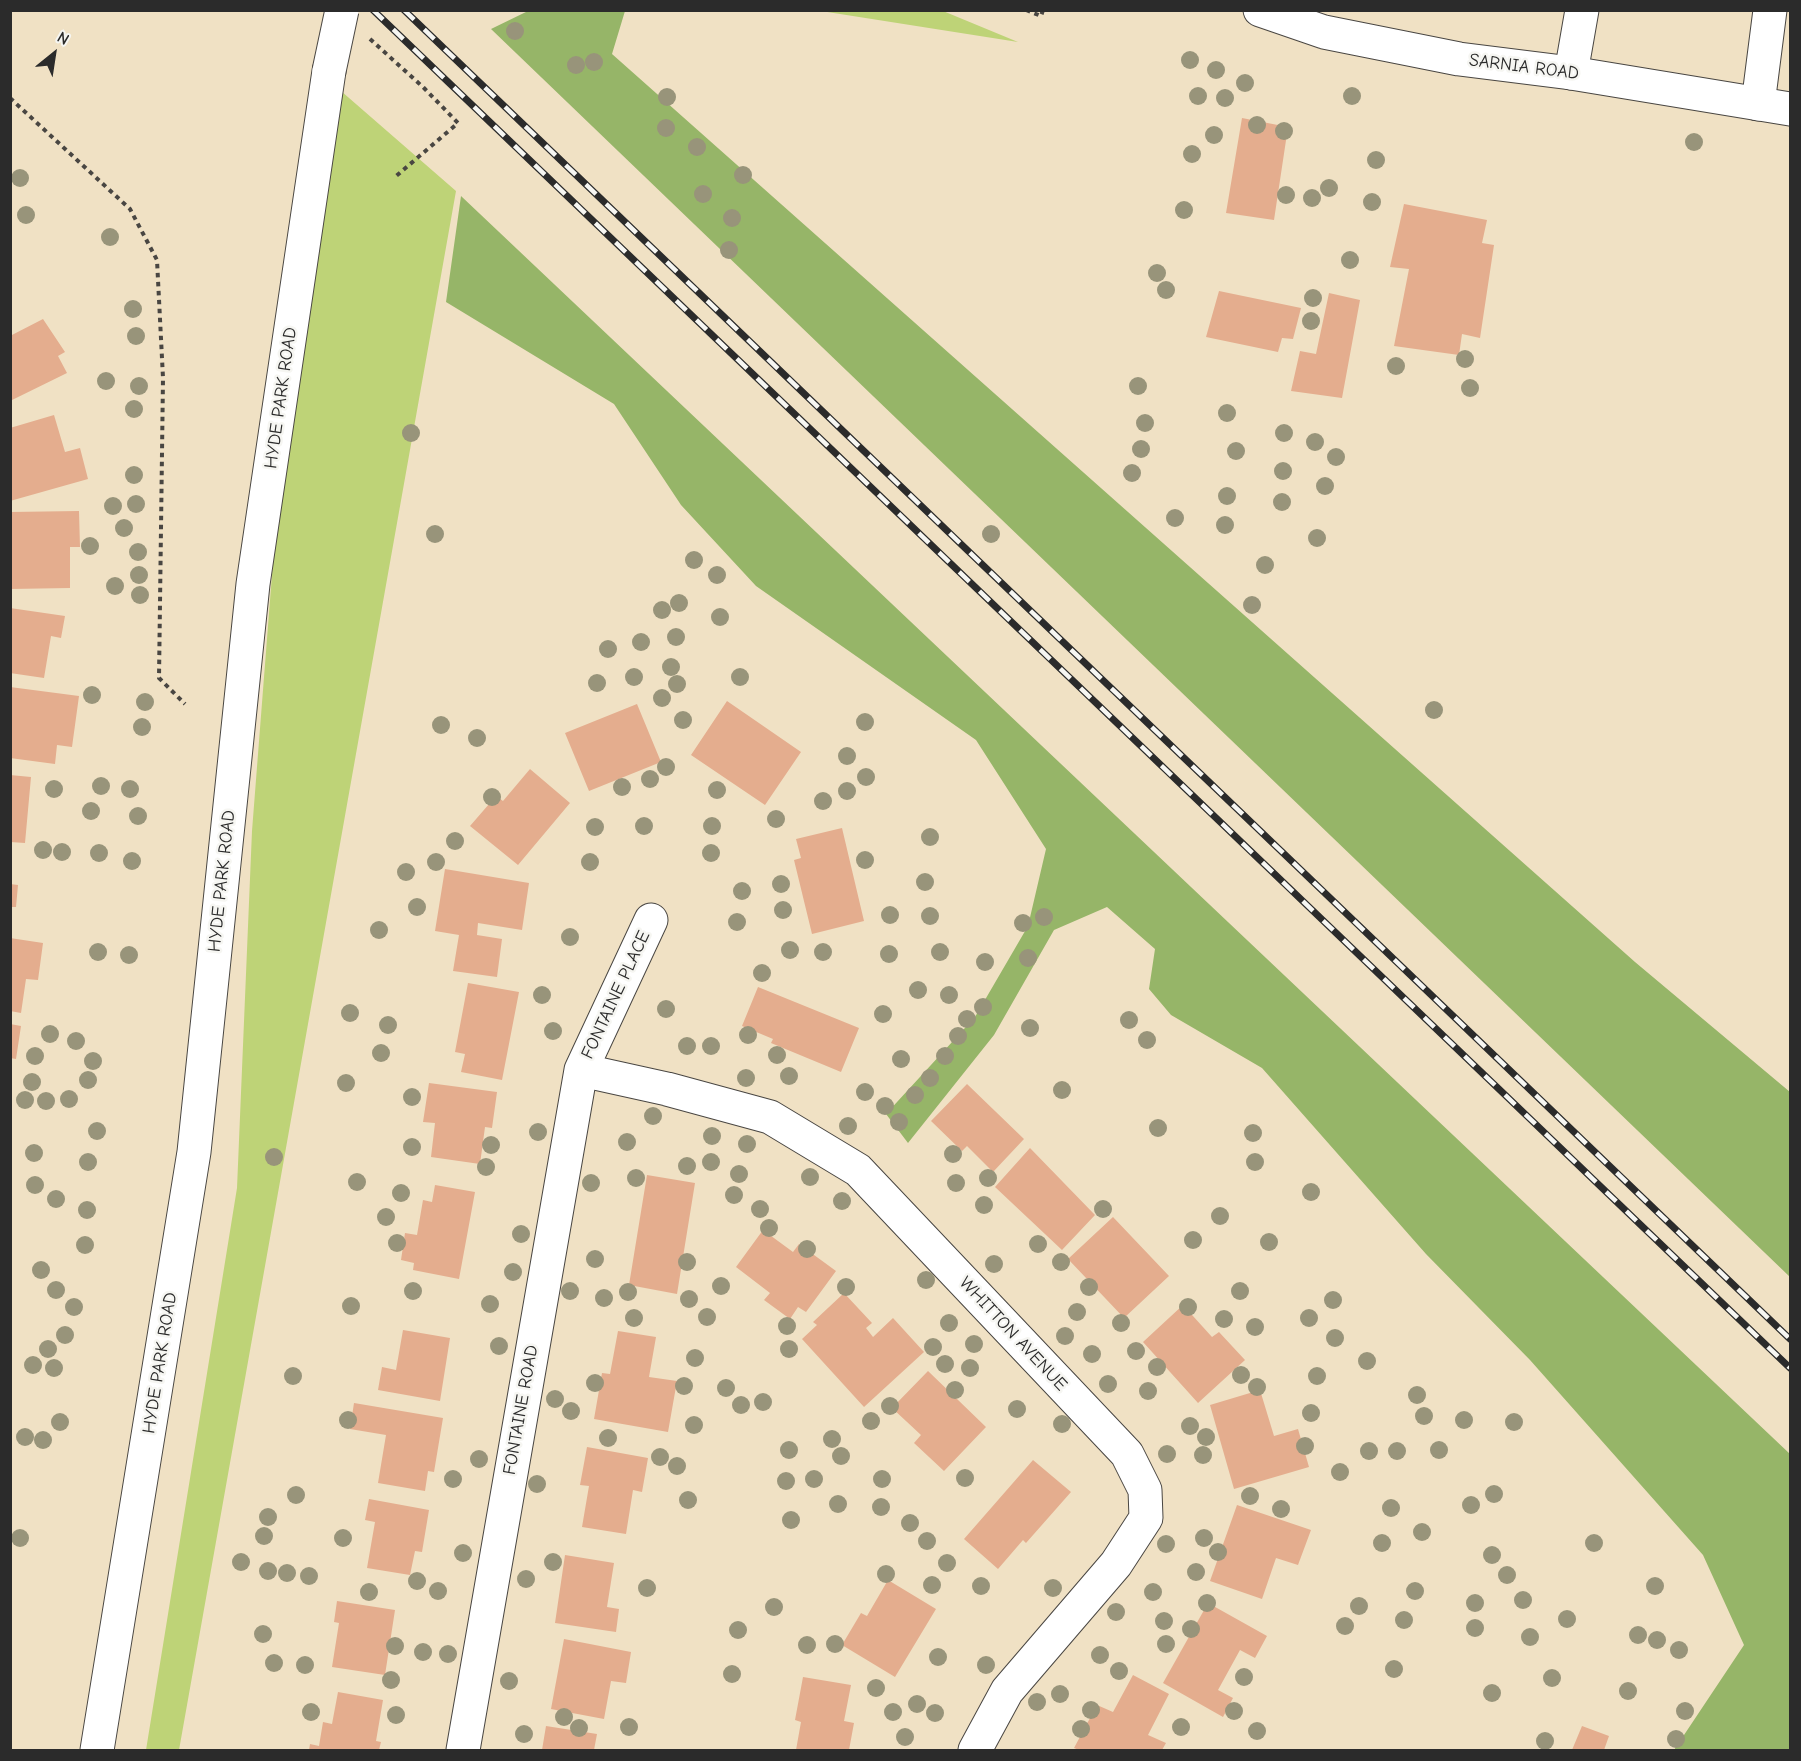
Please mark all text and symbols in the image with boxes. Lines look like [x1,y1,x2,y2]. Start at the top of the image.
north arrow [24,24,84,84]
text: N [54,28,72,49]
street label: SARNIA ROAD [1468,50,1580,84]
street label: HYDE PARK ROAD [260,326,302,470]
street label: HYDE PARK ROAD [204,809,240,953]
street label: FONTAINE PLACE [577,928,655,1062]
street label: WHITTON AVENUE [954,1272,1072,1396]
street label: HYDE PARK ROAD [138,1291,182,1435]
street label: FONTAINE ROAD [499,1343,543,1477]

